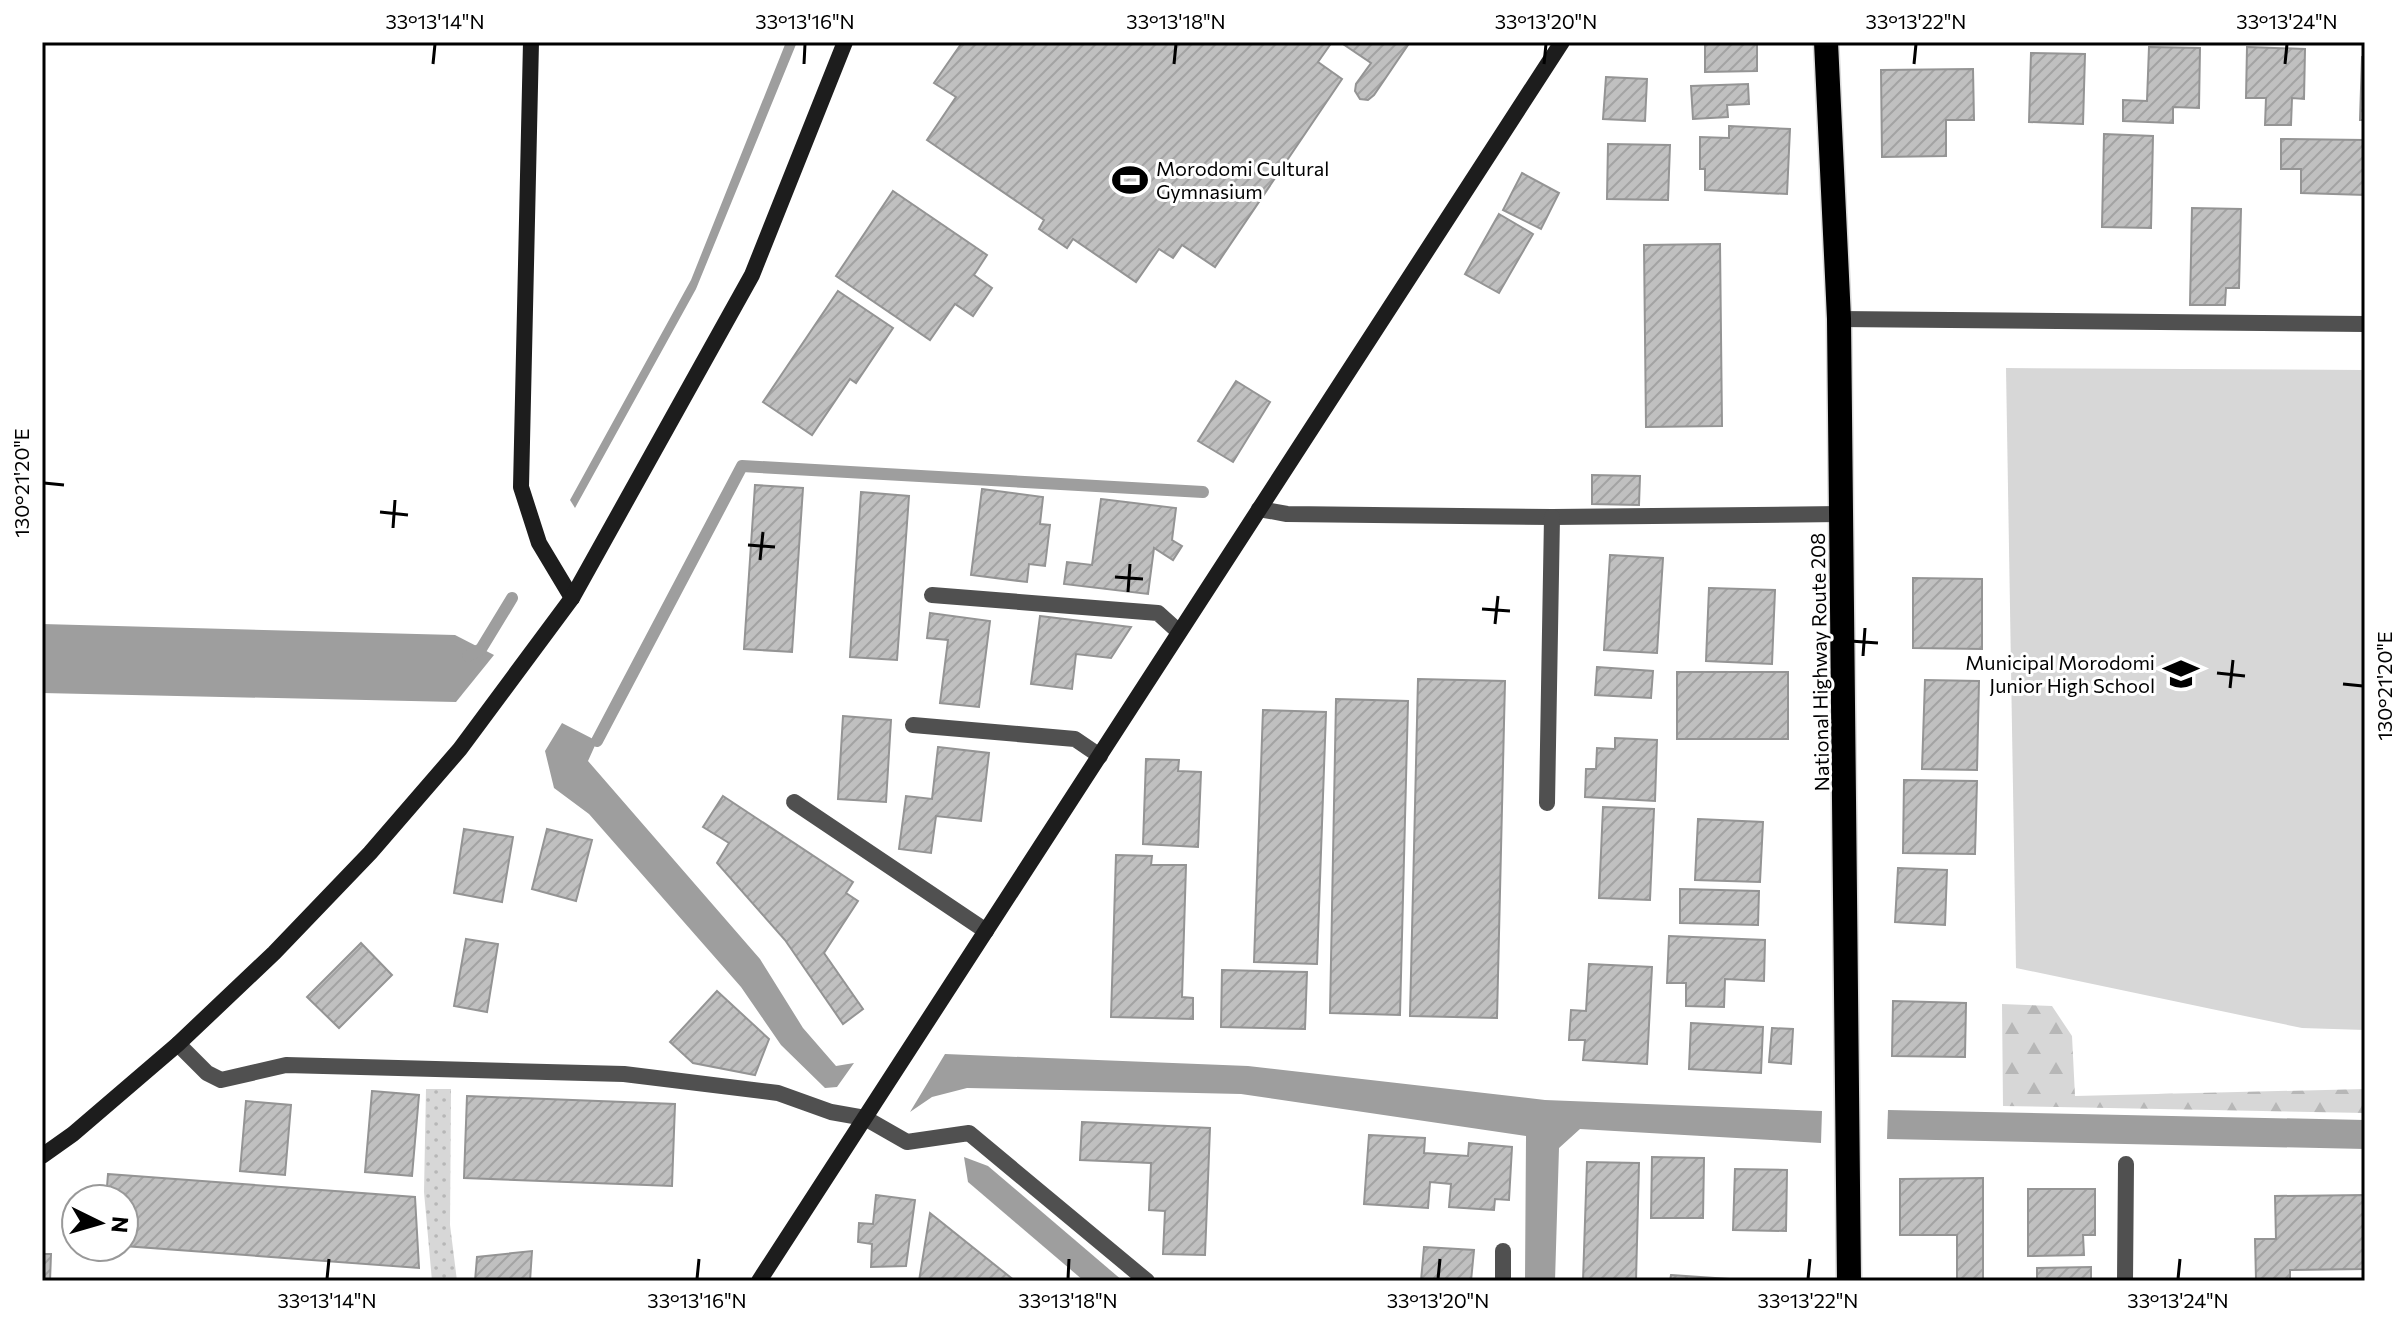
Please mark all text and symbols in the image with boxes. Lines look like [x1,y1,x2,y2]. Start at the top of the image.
text: 33°13'14"N [385,9,485,33]
text: 33°13'16"N [755,9,855,33]
text: 33°13'18"N [1126,9,1226,33]
text: 33°13'20"N [1495,9,1597,33]
text: 33°13'22"N [1866,9,1966,33]
text: 33°13'24"N [2236,9,2338,33]
place label: Morodomi Cultural Gymnasium [1156,156,1329,203]
sports icon: Morodomi Cultural Gymnasium [1111,161,1149,199]
text: 130°21'20"E [9,428,33,538]
street label: National Highway Route 208 [1805,532,1833,792]
text: 130°21'20"E [2372,631,2396,741]
place label: Municipal Morodomi Junior High School [1965,650,2155,697]
school or university icon: Municipal Morodomi Junior High School [2162,655,2200,693]
north arrow [60,1183,140,1263]
text: N [106,1215,135,1234]
text: 33°13'14"N [277,1288,377,1312]
text: 33°13'16"N [647,1288,747,1312]
text: 33°13'18"N [1018,1288,1118,1312]
text: 33°13'20"N [1387,1288,1489,1312]
text: 33°13'22"N [1758,1288,1858,1312]
text: 33°13'24"N [2127,1288,2229,1312]

